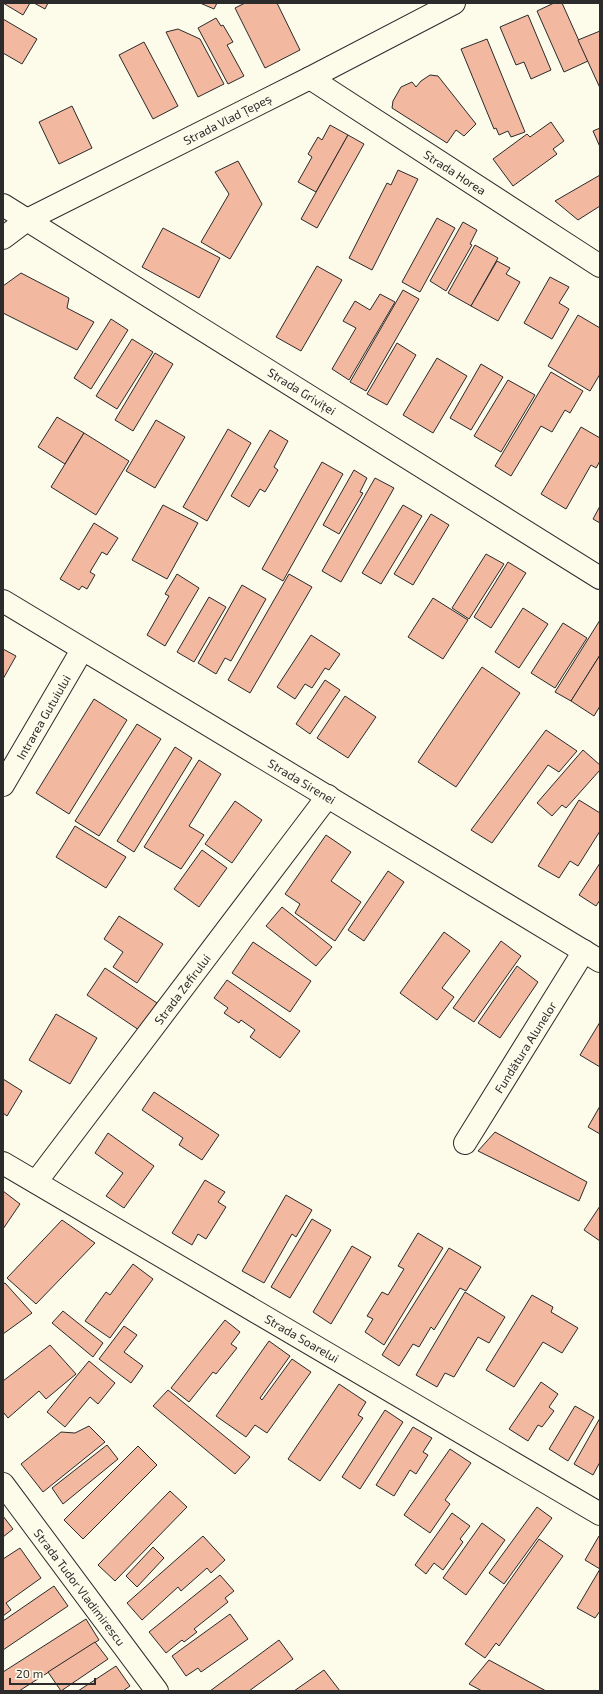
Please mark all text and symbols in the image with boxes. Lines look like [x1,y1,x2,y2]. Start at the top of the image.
street label: Strada Vlad Țepeș [181,91,274,149]
street label: Strada Horea [421,147,489,197]
street label: Strada Griviței [264,365,339,419]
street label: Intrarea Gutuiului [13,672,73,762]
street label: Strada Sirenei [266,755,338,807]
street label: Strada Zefirului [151,951,213,1027]
street label: Fundătura Alunelor [491,999,559,1095]
street label: Strada Soarelui [262,1311,342,1365]
street label: Strada Tudor Vladimirescu [32,1526,128,1648]
scale bar [10,1660,95,1686]
text: 20 m [16,1666,43,1680]

